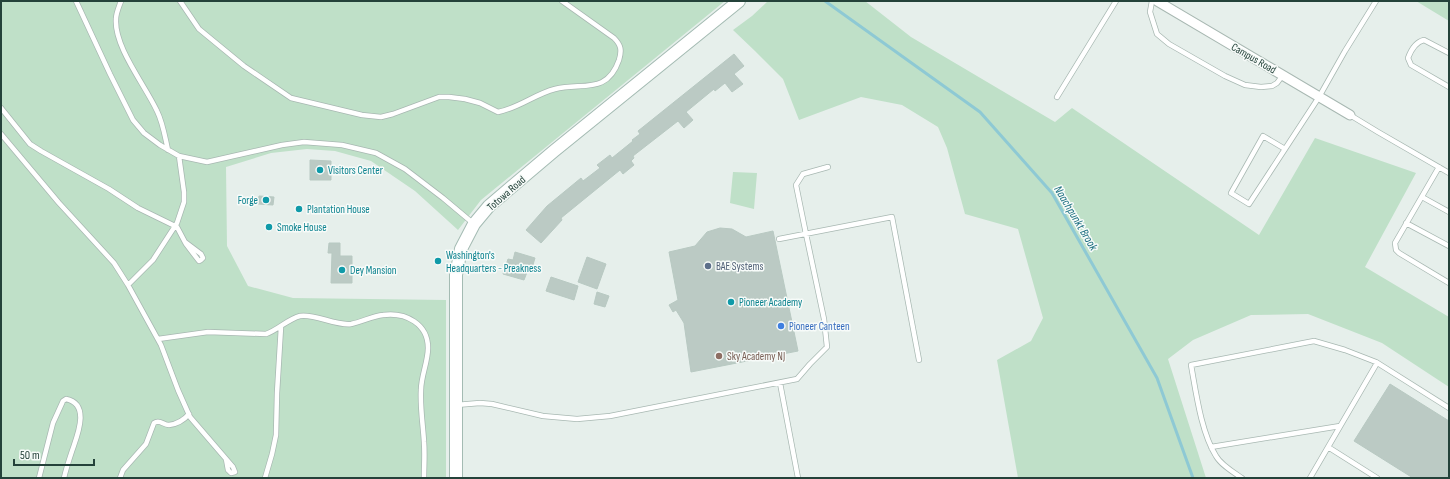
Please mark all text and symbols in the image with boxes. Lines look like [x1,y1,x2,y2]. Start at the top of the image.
street label: Campus Road [1229,40,1279,77]
place label: Visitors Center [328,164,383,177]
marker: Visitors Center [315,165,325,175]
street label: Totowa Road [485,173,528,214]
water label: Naachpunkt Brook [1050,183,1101,254]
place label: Forge [238,194,258,207]
marker: Forge [261,195,271,205]
place label: Plantation House [307,203,370,216]
marker: Plantation House [294,204,304,214]
place label: Smoke House [277,221,327,234]
marker: Smoke House [264,222,274,232]
place label: Washington's Headquarters - Preakness [446,249,541,275]
marker: Washington's Headquarters - Preakness [433,256,443,266]
place label: BAE Systems [716,260,763,273]
marker: BAE Systems [703,261,713,271]
place label: Dey Mansion [350,264,397,277]
marker: Dey Mansion [337,265,347,275]
place label: Pioneer Academy [739,296,803,309]
marker: Pioneer Academy [726,297,736,307]
place label: Pioneer Canteen [789,320,850,333]
marker: Pioneer Canteen [776,321,786,331]
place label: Sky Academy NJ [727,350,785,363]
marker: Sky Academy NJ [714,351,724,361]
scale bar [14,441,94,467]
text: 50 m [20,448,40,463]

